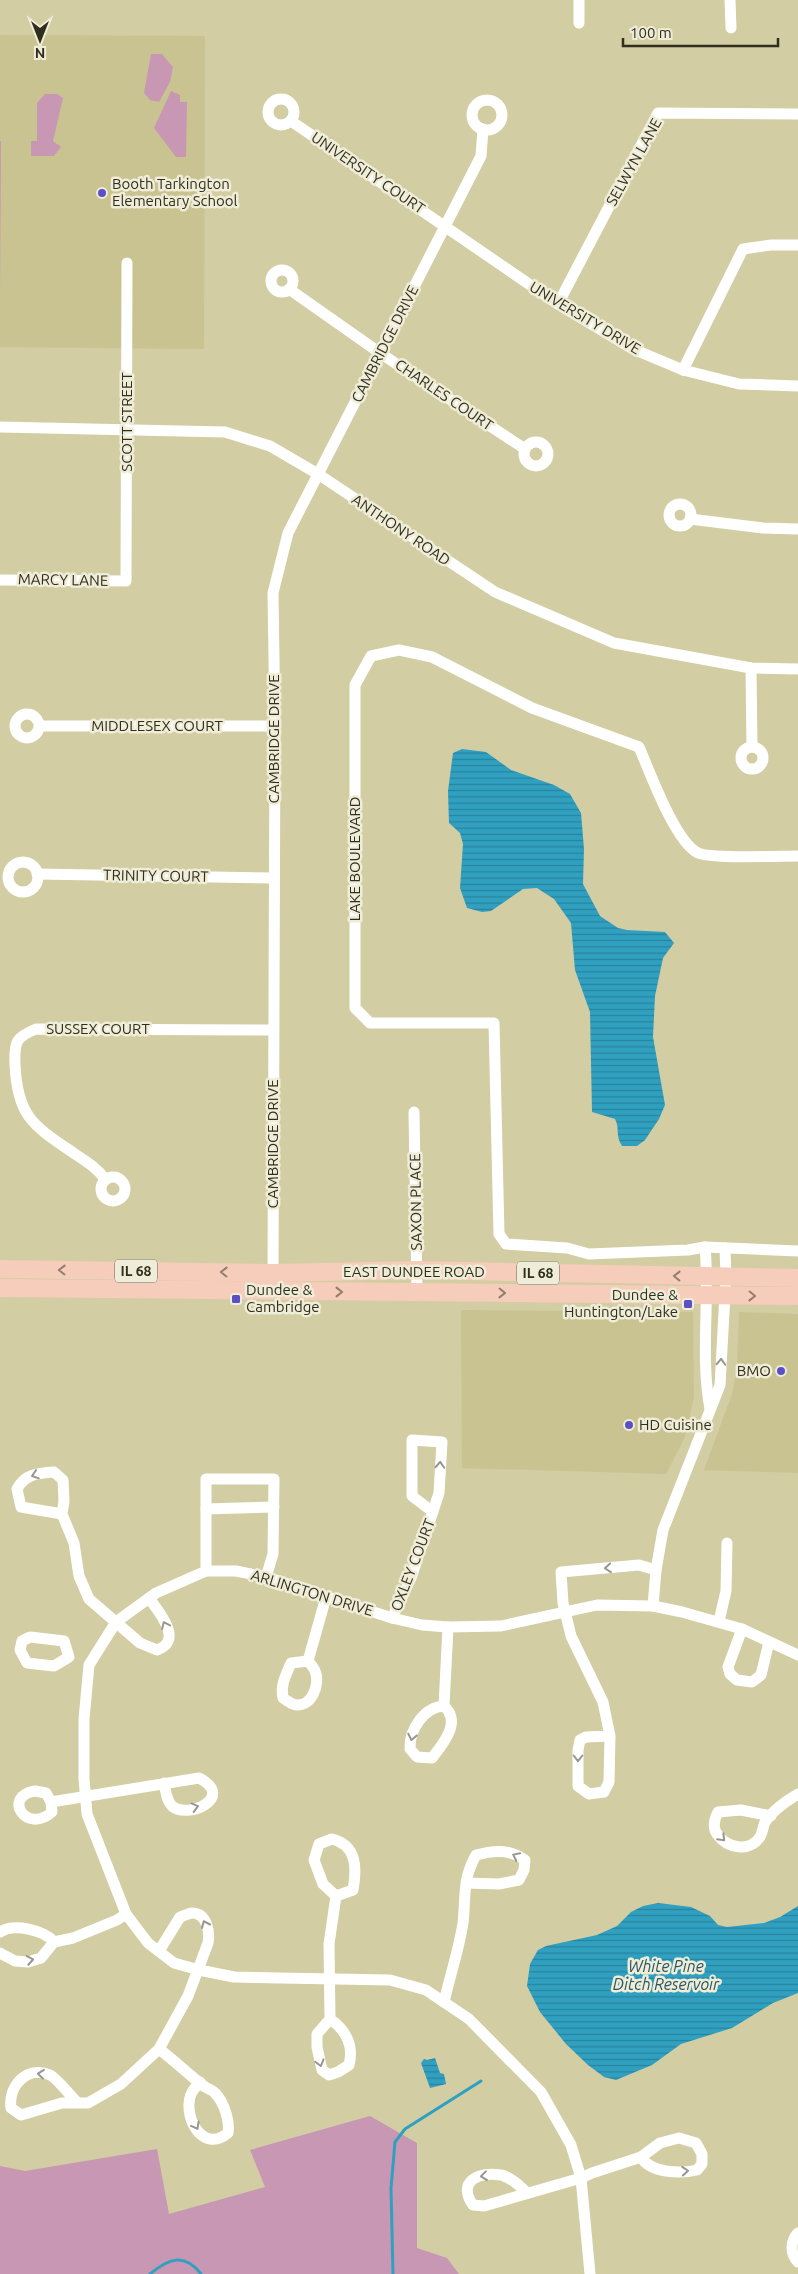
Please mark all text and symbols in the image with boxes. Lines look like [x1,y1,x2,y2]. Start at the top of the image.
north arrow [15,15,65,65]
scale bar [623,15,778,47]
text: 100 m [630,24,672,41]
text: N [35,45,45,61]
street label: SELWYN LANE [603,115,665,208]
street label: UNIVERSITY COURT [308,128,429,217]
place label: Booth Tarkington Elementary School [112,175,238,209]
marker: Booth Tarkington Elementary School [96,187,108,199]
street label: UNIVERSITY DRIVE [527,278,644,357]
street label: CAMBRIDGE DRIVE [348,282,421,405]
street label: CHARLES COURT [392,355,497,434]
street label: SCOTT STREET [118,372,135,472]
street label: ANTHONY ROAD [349,490,454,569]
street label: MARCY LANE [18,570,108,589]
street label: CAMBRIDGE DRIVE [265,674,282,804]
street label: MIDDLESEX COURT [91,717,224,734]
street label: LAKE BOULEVARD [346,797,363,921]
street label: TRINITY COURT [103,866,210,885]
street label: SUSSEX COURT [46,1020,150,1037]
street label: CAMBRIDGE DRIVE [264,1079,281,1209]
street label: SAXON PLACE [406,1153,425,1251]
road number: IL 68 [115,1260,157,1282]
road number: IL 68 [517,1262,559,1284]
street label: EAST DUNDEE ROAD [343,1263,485,1280]
one-way arrow [57,1265,65,1275]
one-way arrow [220,1267,228,1277]
one-way arrow [673,1271,681,1281]
place label: Dundee & Cambridge [246,1281,320,1315]
one-way arrow [335,1286,343,1297]
place label: Dundee & Huntington/Lake [564,1286,678,1320]
one-way arrow [498,1288,506,1298]
one-way arrow [749,1290,757,1301]
marker: Dundee & Cambridge [230,1293,242,1305]
marker: Dundee & Huntington/Lake [682,1298,694,1310]
one-way arrow [716,1358,727,1366]
place label: BMO [737,1362,771,1379]
marker: BMO [775,1365,787,1377]
place label: HD Cuisine [639,1416,712,1433]
marker: HD Cuisine [623,1419,635,1431]
one-way arrow [435,1460,446,1468]
one-way arrow [31,1470,40,1480]
street label: OXLEY COURT [387,1516,438,1613]
one-way arrow [603,1562,611,1573]
street label: ARLINGTON DRIVE [249,1566,375,1619]
one-way arrow [162,1621,172,1630]
one-way arrow [407,1733,418,1742]
one-way arrow [573,1754,583,1762]
one-way arrow [191,1803,199,1813]
one-way arrow [716,1832,725,1841]
one-way arrow [513,1852,522,1862]
one-way arrow [201,1921,211,1930]
one-way arrow [25,1955,34,1965]
water label: White Pine Ditch Reservoir [613,1957,720,1993]
one-way arrow [315,2058,325,2066]
one-way arrow [37,2069,45,2080]
one-way arrow [190,2121,200,2130]
one-way arrow [681,2166,689,2177]
one-way arrow [480,2170,488,2181]

